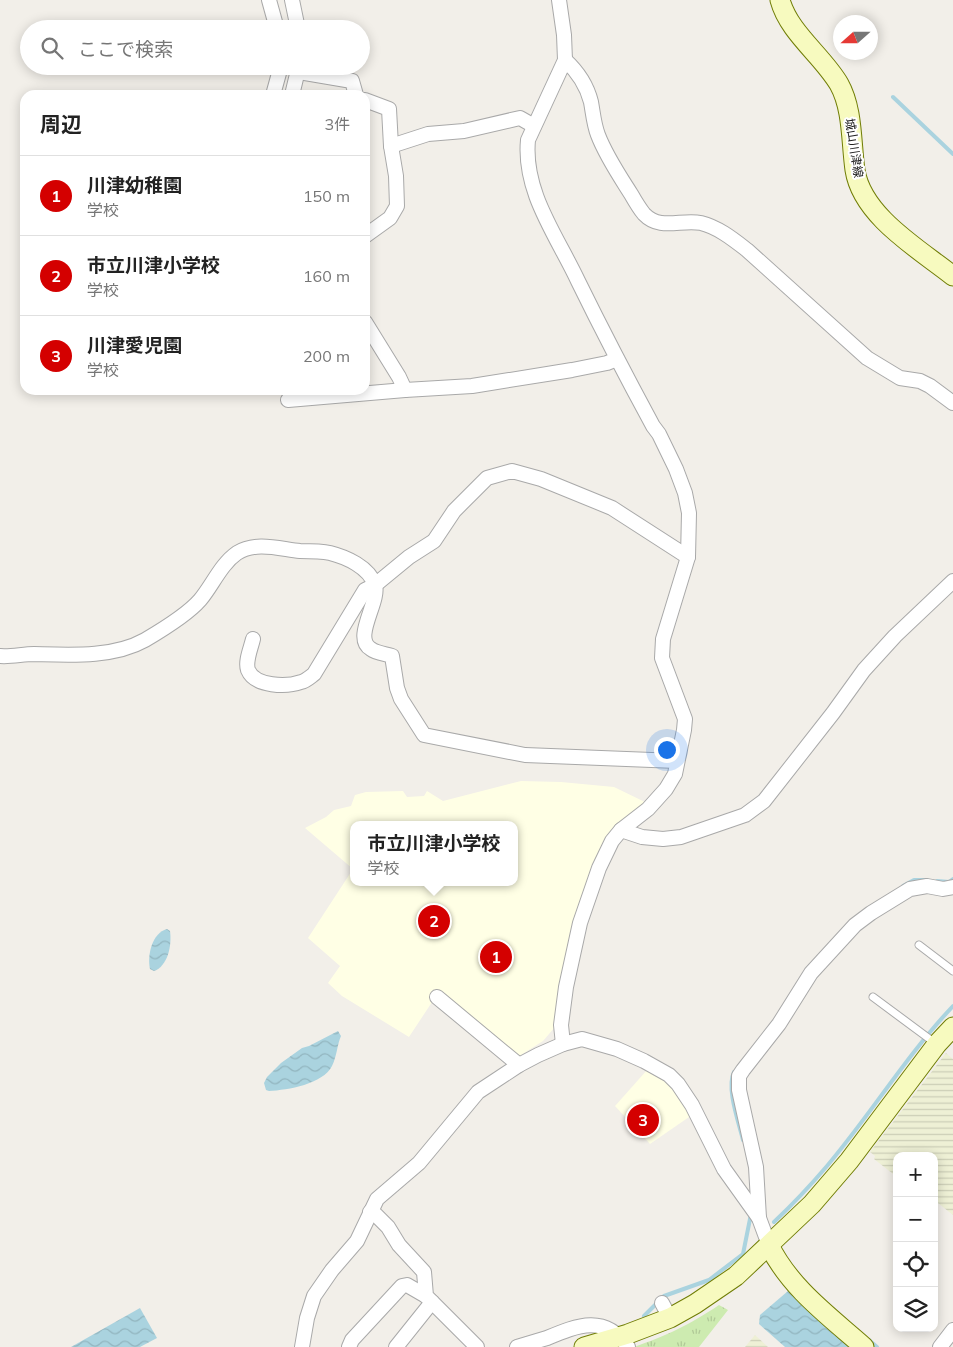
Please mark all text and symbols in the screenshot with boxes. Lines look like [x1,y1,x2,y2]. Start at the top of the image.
north arrow [833,15,878,60]
search box [20,20,370,75]
icon: search [38,34,66,62]
text: ここで検索 [78,37,173,61]
text: 周辺 [40,111,82,137]
text: 3件 [324,114,350,134]
street label: 城山川津線 [842,117,867,179]
text: 川津幼稚園 [87,173,182,197]
text: 1 [51,186,61,206]
text: 150 m [303,186,350,206]
text: 学校 [87,200,119,220]
text: 市立川津小学校 [87,253,220,277]
text: 2 [51,266,61,286]
text: 160 m [303,266,350,286]
text: 学校 [87,280,119,300]
text: 川津愛児園 [87,333,182,357]
text: 3 [51,346,61,366]
text: 200 m [303,346,350,366]
text: 学校 [87,360,119,380]
your location [654,737,680,763]
popup [350,821,518,886]
text: 市立川津小学校 [367,831,501,855]
text: 学校 [367,858,400,878]
pin: 2 [418,902,450,940]
pin: 1 [480,938,512,976]
pin: 3 [627,1101,659,1139]
map controls [893,1152,938,1332]
button: + [893,1152,938,1197]
button: − [893,1197,938,1242]
button: locate [893,1242,938,1287]
button: layers [893,1287,938,1332]

